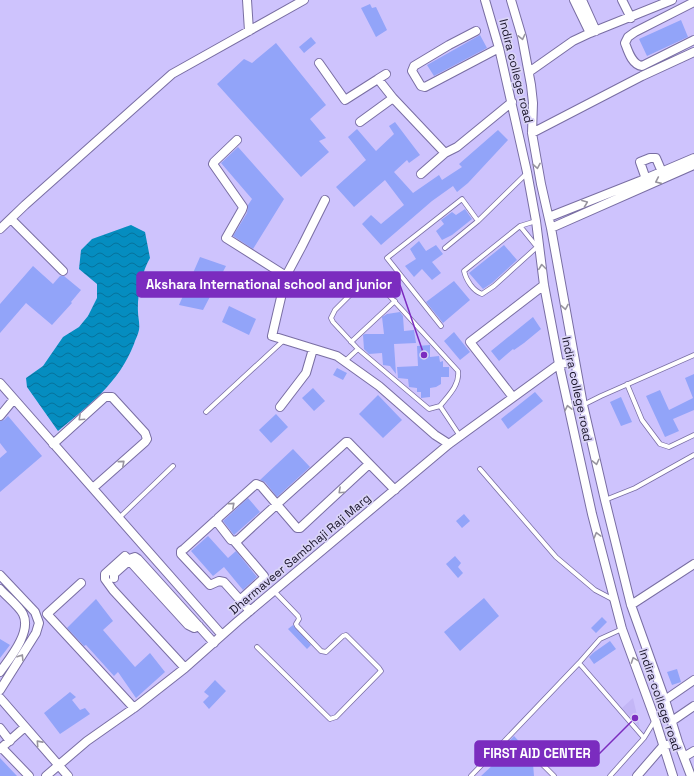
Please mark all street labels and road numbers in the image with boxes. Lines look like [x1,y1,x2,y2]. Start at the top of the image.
street label: Indira college road [495,17,537,125]
street label: Indira college road [558,335,596,443]
street label: Dharmaveer Sambhaji Raji Marg [226,490,374,618]
street label: Indira college road [635,647,685,753]

